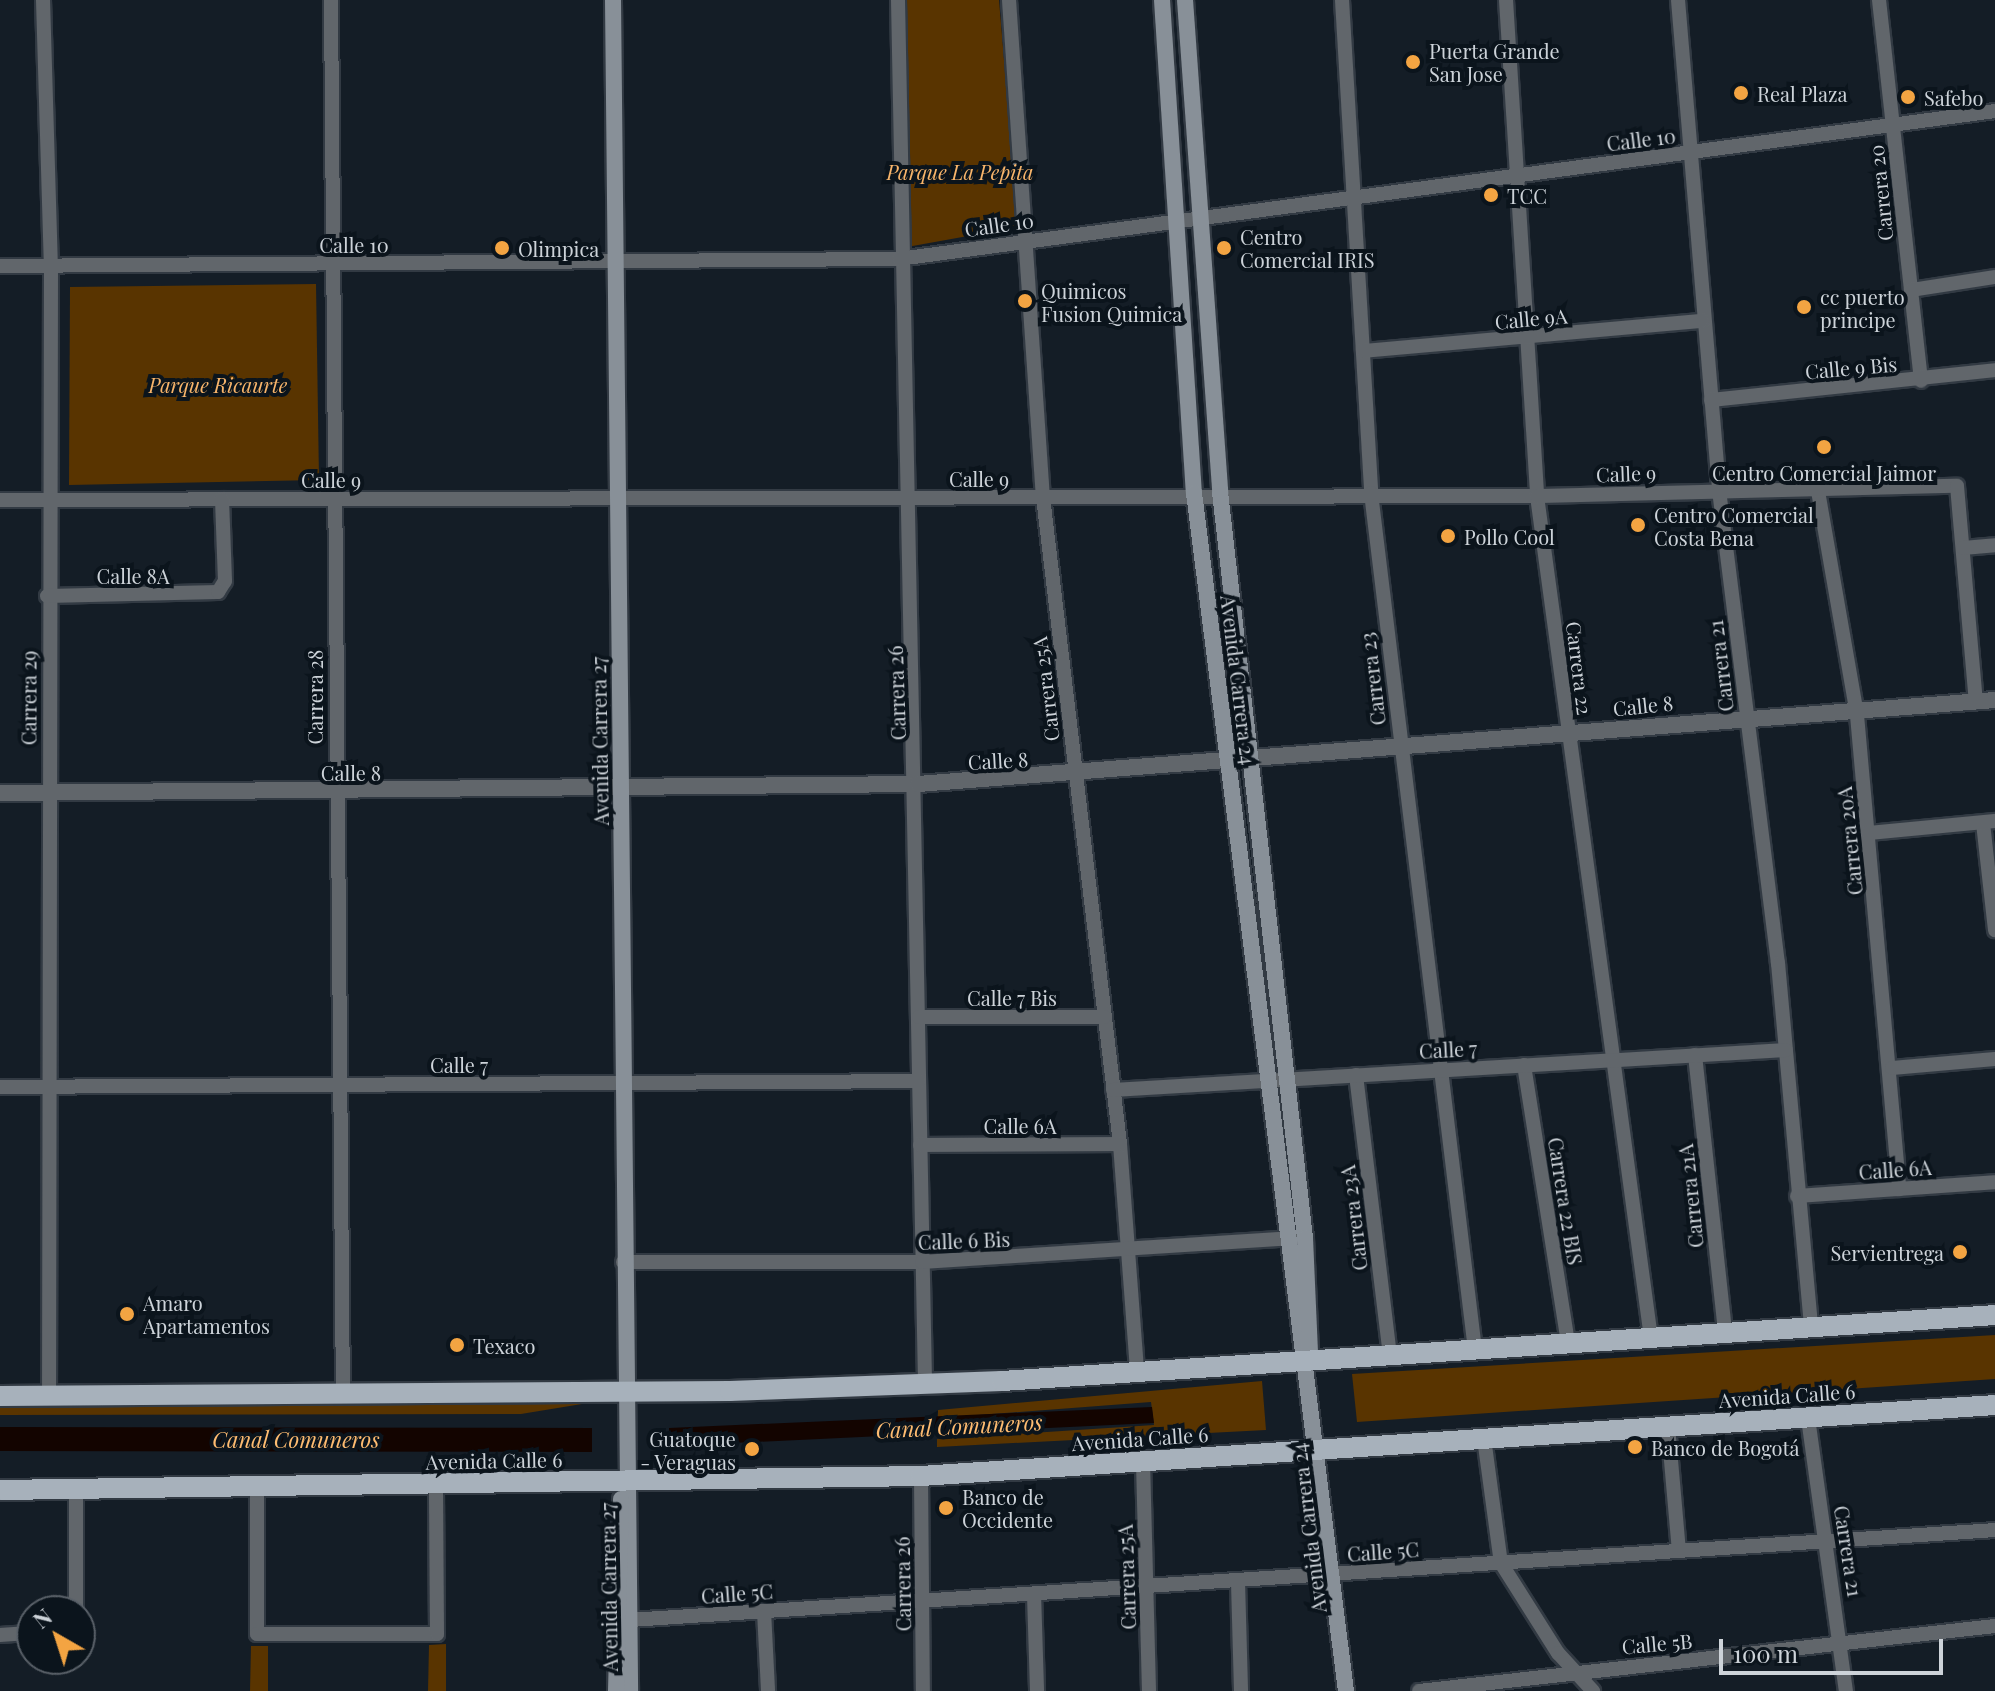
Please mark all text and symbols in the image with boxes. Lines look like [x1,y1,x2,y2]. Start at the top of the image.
place label: Puerta Grande San Jose [1429,38,1560,85]
marker: Puerta Grande San Jose [1404,53,1422,71]
place label: Real Plaza [1757,81,1847,105]
marker: Real Plaza [1732,84,1750,102]
place label: Safebo [1924,85,1983,109]
marker: Safebo [1899,88,1917,106]
street label: Calle 10 [1605,123,1677,155]
street label: Carrera 20 [1863,144,1897,242]
park label: Parque La Pepita [887,159,1033,183]
place label: TCC [1507,183,1547,207]
marker: TCC [1482,186,1500,204]
street label: Calle 10 [963,207,1035,241]
place label: Centro Comercial IRIS [1240,224,1375,271]
street label: Calle 10 [319,232,389,256]
place label: Olimpica [518,236,599,260]
marker: Olimpica [493,239,511,257]
marker: Centro Comercial IRIS [1215,239,1233,257]
place label: Quimicos Fusion Quimica [1041,278,1182,325]
place label: cc puerto principe [1820,284,1905,331]
marker: Quimicos Fusion Quimica [1016,292,1034,310]
marker: cc puerto principe [1795,298,1813,316]
street label: Calle 9A [1494,303,1568,333]
street label: Calle 9 Bis [1804,351,1898,383]
park label: Parque Ricaurte [149,372,287,396]
marker: Centro Comercial Jaimor [1815,438,1833,456]
street label: Calle 9 [1595,460,1657,486]
place label: Centro Comercial Jaimor [1712,460,1936,484]
street label: Calle 9 [949,466,1009,490]
street label: Calle 9 [301,467,361,491]
place label: Centro Comercial Costa Bena [1654,502,1814,549]
marker: Centro Comercial Costa Bena [1629,516,1647,534]
place label: Pollo Cool [1464,524,1555,548]
marker: Pollo Cool [1439,527,1457,545]
street label: Calle 8A [96,563,170,587]
street label: Avenida Carrera 24 [1217,594,1261,766]
street label: Carrera 21 [1702,619,1738,713]
street label: Carrera 22 [1562,620,1598,716]
street label: Carrera 23 [1354,631,1390,727]
street label: Carrera 25A [1027,635,1063,743]
street label: Carrera 26 [882,645,910,741]
street label: Carrera 28 [302,649,326,745]
street label: Carrera 29 [16,651,40,745]
street label: Avenida Carrera 27 [586,656,612,826]
street label: Calle 8 [1612,690,1674,720]
street label: Calle 8 [967,746,1029,774]
street label: Calle 8 [321,760,381,784]
street label: Carrera 20A [1831,785,1867,897]
street label: Calle 7 Bis [967,985,1057,1009]
street label: Calle 7 [1418,1035,1478,1063]
street label: Calle 7 [430,1052,488,1076]
street label: Calle 6A [984,1113,1056,1137]
street label: Carrera 22 BIS [1544,1135,1588,1267]
street label: Carrera 21A [1673,1143,1707,1249]
street label: Calle 6A [1858,1154,1932,1184]
street label: Carrera 23A [1335,1164,1371,1272]
street label: Calle 6 Bis [917,1226,1011,1254]
place label: Servientrega [1830,1240,1944,1264]
marker: Servientrega [1951,1243,1969,1261]
place label: Amaro Apartamentos [143,1290,270,1337]
marker: Amaro Apartamentos [118,1305,136,1323]
place label: Texaco [473,1333,535,1357]
marker: Texaco [448,1336,466,1354]
street label: Avenida Calle 6 [1718,1378,1856,1412]
water label: Canal Comuneros [874,1408,1044,1444]
street label: Avenida Calle 6 [1071,1421,1209,1455]
place label: Guatoque - Veraguas [640,1426,736,1473]
water label: Canal Comuneros [212,1427,380,1453]
place label: Banco de Bogotá [1651,1435,1800,1459]
marker: Banco de Bogotá [1626,1438,1644,1456]
marker: Guatoque - Veraguas [743,1440,761,1458]
street label: Avenida Carrera 24 [1286,1442,1330,1614]
street label: Avenida Calle 6 [425,1447,563,1473]
place label: Banco de Occidente [962,1484,1053,1531]
marker: Banco de Occidente [937,1499,955,1517]
street label: Avenida Carrera 27 [595,1502,621,1672]
street label: Carrera 21 [1830,1504,1868,1598]
street label: Carrera 25A [1112,1524,1140,1630]
street label: Carrera 26 [889,1536,915,1632]
street label: Calle 5C [1346,1537,1420,1565]
street label: Calle 5C [700,1579,774,1607]
north arrow [16,1595,96,1675]
text: N [27,1601,58,1635]
scale bar [1723,1623,1947,1673]
street label: Calle 5B [1621,1628,1693,1658]
text: 100 m [1733,1637,1798,1669]

